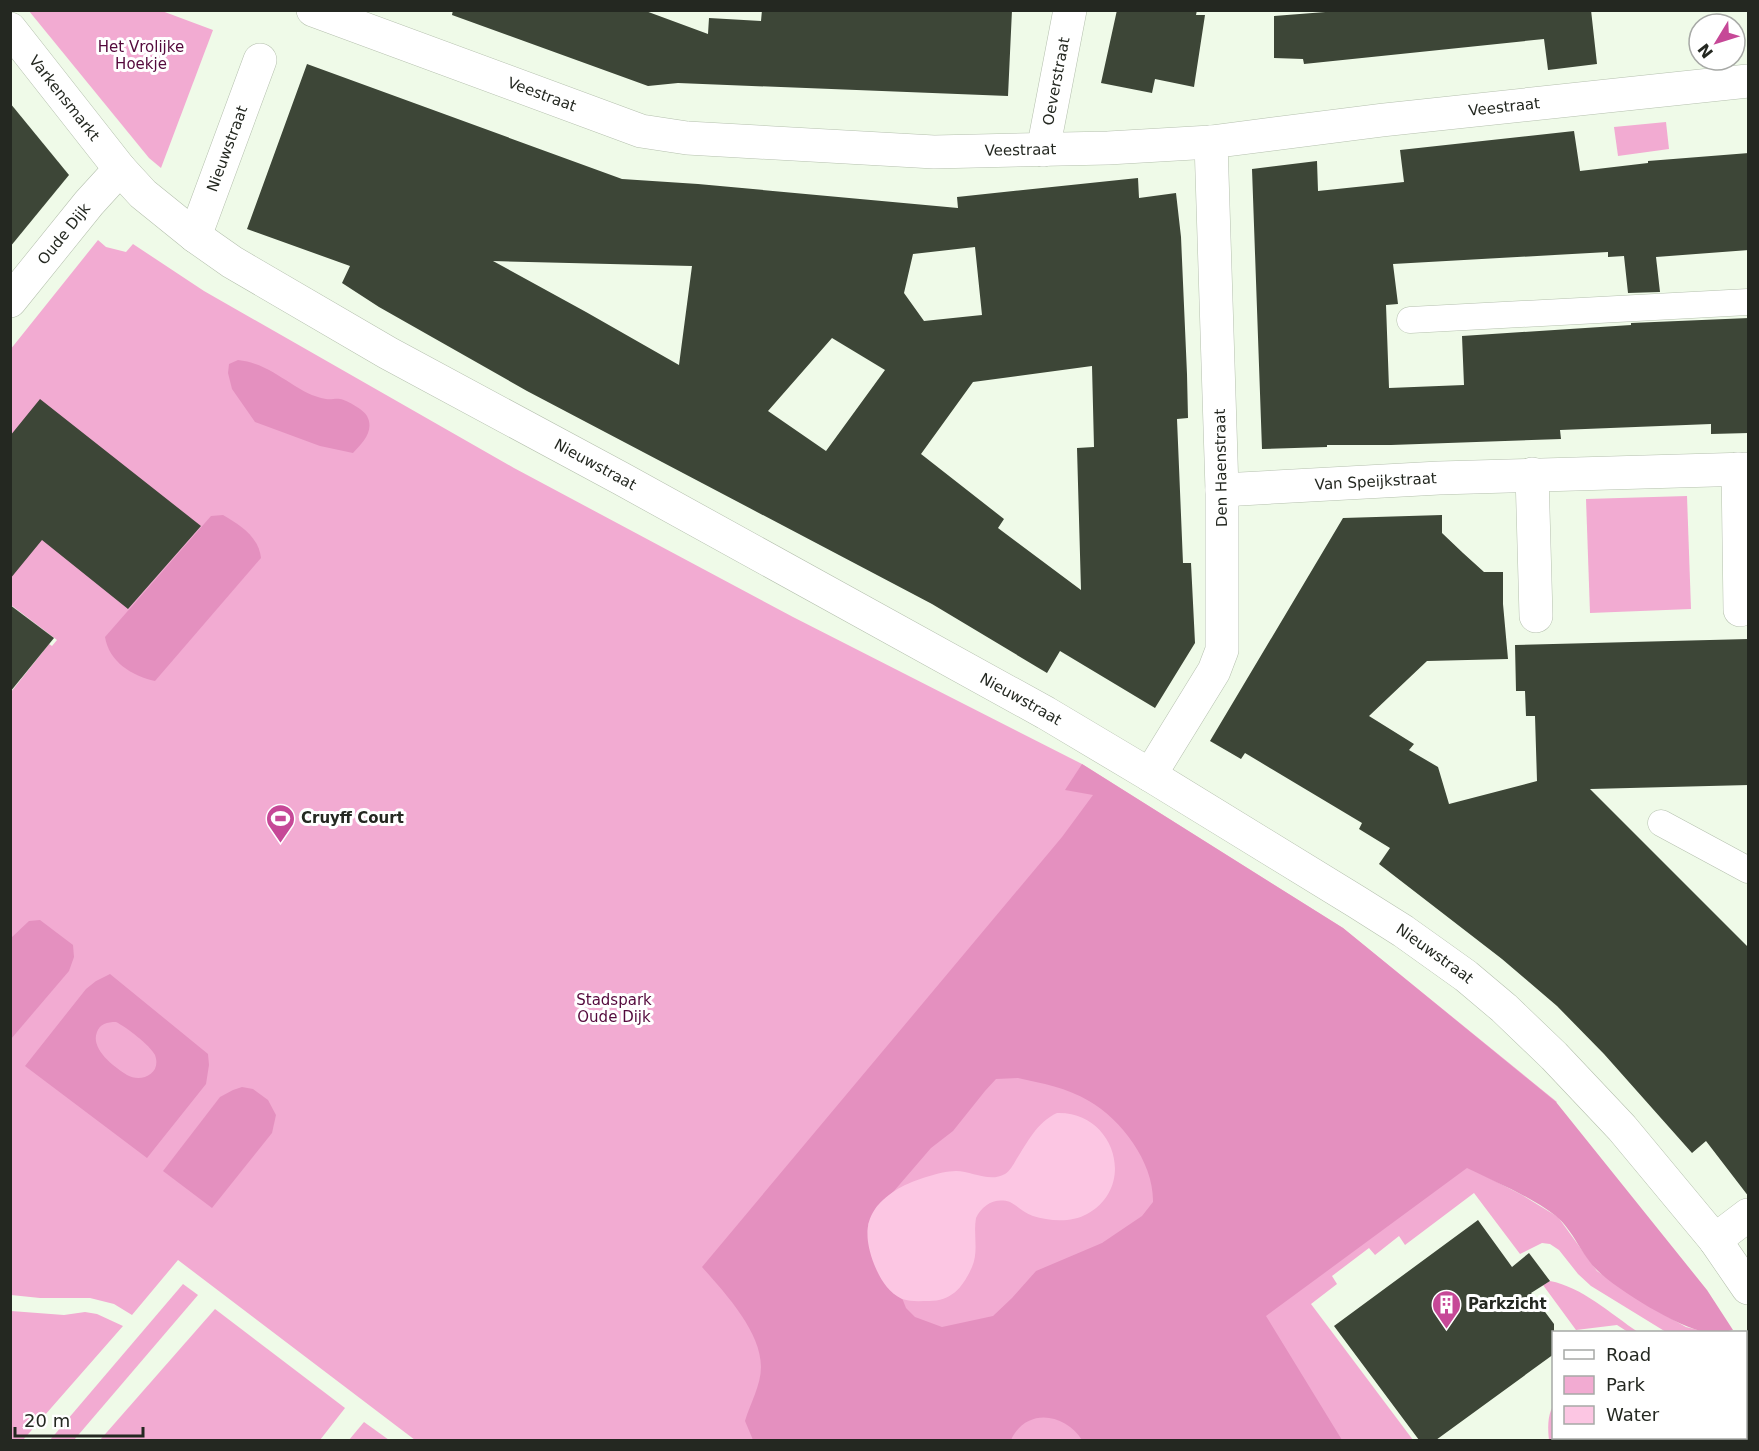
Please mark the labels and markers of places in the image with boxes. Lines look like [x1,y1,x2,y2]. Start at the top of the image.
sports icon: Cruyff Court [264,802,296,844]
place label: Cruyff Court [301,809,404,827]
building icon: Parkzicht [1431,1288,1463,1330]
place label: Parkzicht [1468,1295,1547,1313]

